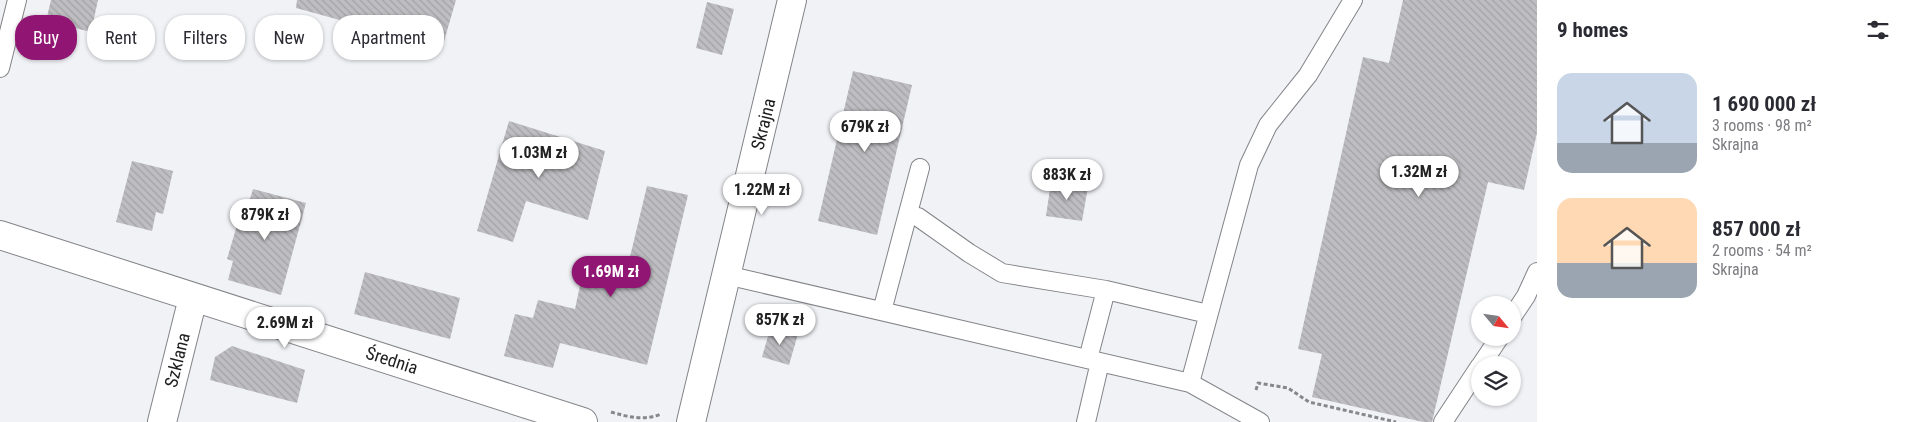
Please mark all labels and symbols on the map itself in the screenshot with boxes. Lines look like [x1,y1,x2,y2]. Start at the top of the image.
street label: Skrajna [746,96,780,152]
pin: 679K zł [819,110,911,153]
pin: 1.03M zł [487,136,591,179]
pin: 1.32M zł [1367,156,1471,198]
pin: 883K zł [1021,158,1113,201]
pin: 1.22M zł [710,174,814,216]
pin: 879K zł [219,198,311,241]
pin: 1.69M zł [559,256,663,298]
north arrow [1471,296,1521,346]
pin: 857K zł [734,304,826,346]
pin: 2.69M zł [233,306,337,349]
street label: Szklana [160,331,194,389]
street label: Średnia [363,342,421,378]

